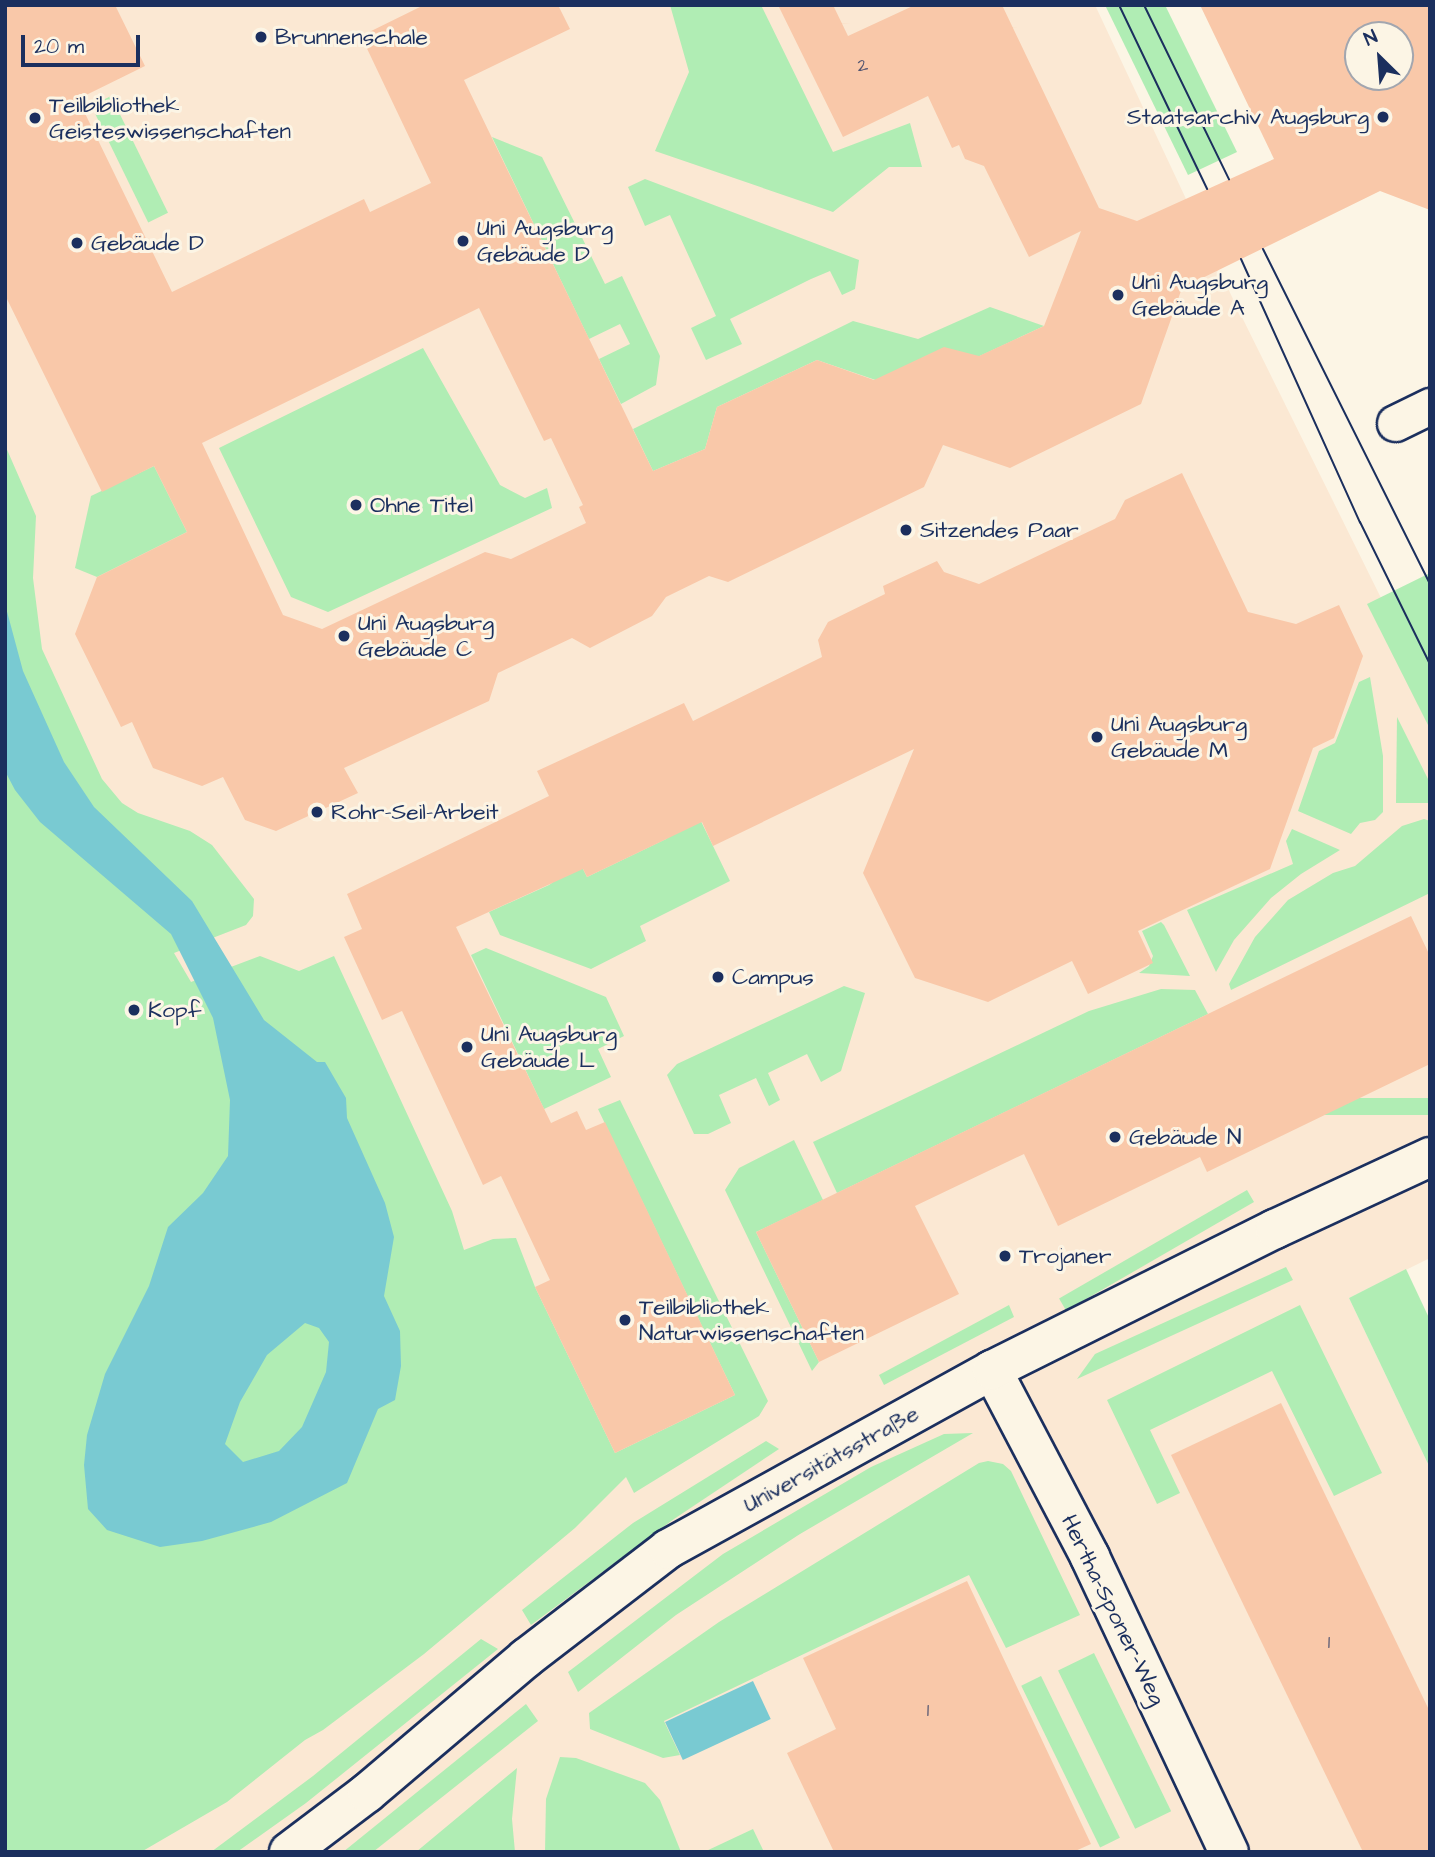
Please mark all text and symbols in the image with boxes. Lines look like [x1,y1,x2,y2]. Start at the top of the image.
scale bar [24,21,144,65]
north arrow [1344,21,1414,91]
place label: Brunnenschale [275,23,428,51]
text: N [1360,24,1382,53]
marker: Brunnenschale [253,29,269,45]
text: 20 m [34,32,84,61]
house number: 2 [858,55,868,77]
place label: Teilbibliothek Geisteswissenschaften [49,91,291,145]
place label: Staatsarchiv Augsburg [1127,103,1369,131]
marker: Staatsarchiv Augsburg [1375,109,1391,125]
marker: Teilbibliothek Geisteswissenschaften [27,110,43,126]
place label: Uni Augsburg Gebäude D [477,214,613,268]
place label: Gebäude D [91,229,204,257]
marker: Uni Augsburg Gebäude D [455,233,471,249]
marker: Gebäude D [69,235,85,251]
place label: Uni Augsburg Gebäude A [1132,268,1268,322]
marker: Uni Augsburg Gebäude A [1110,287,1126,303]
place label: Ohne Titel [370,491,473,519]
marker: Ohne Titel [348,497,364,513]
place label: Sitzendes Paar [920,516,1079,544]
marker: Sitzendes Paar [898,522,914,538]
place label: Uni Augsburg Gebäude C [358,609,494,663]
marker: Uni Augsburg Gebäude C [336,628,352,644]
place label: Uni Augsburg Gebäude M [1111,710,1247,764]
marker: Uni Augsburg Gebäude M [1089,729,1105,745]
place label: Rohr-Seil-Arbeit [331,798,499,826]
marker: Rohr-Seil-Arbeit [309,804,325,820]
place label: Campus [732,963,814,991]
marker: Campus [710,969,726,985]
place label: Kopf [148,996,201,1024]
marker: Kopf [126,1002,142,1018]
place label: Uni Augsburg Gebäude L [481,1020,617,1074]
marker: Uni Augsburg Gebäude L [459,1039,475,1055]
place label: Gebäude N [1129,1123,1242,1151]
marker: Gebäude N [1107,1129,1123,1145]
place label: Trojaner [1019,1242,1111,1270]
marker: Trojaner [997,1248,1013,1264]
place label: Teilbibliothek Naturwissenschaften [639,1293,864,1347]
marker: Teilbibliothek Naturwissenschaften [617,1312,633,1328]
street label: Universitätsstraße [739,1399,923,1519]
street label: Hertha-Sponer-Weg [1055,1510,1171,1710]
house number: 1 [1328,1632,1330,1654]
house number: 1 [927,1700,929,1722]

